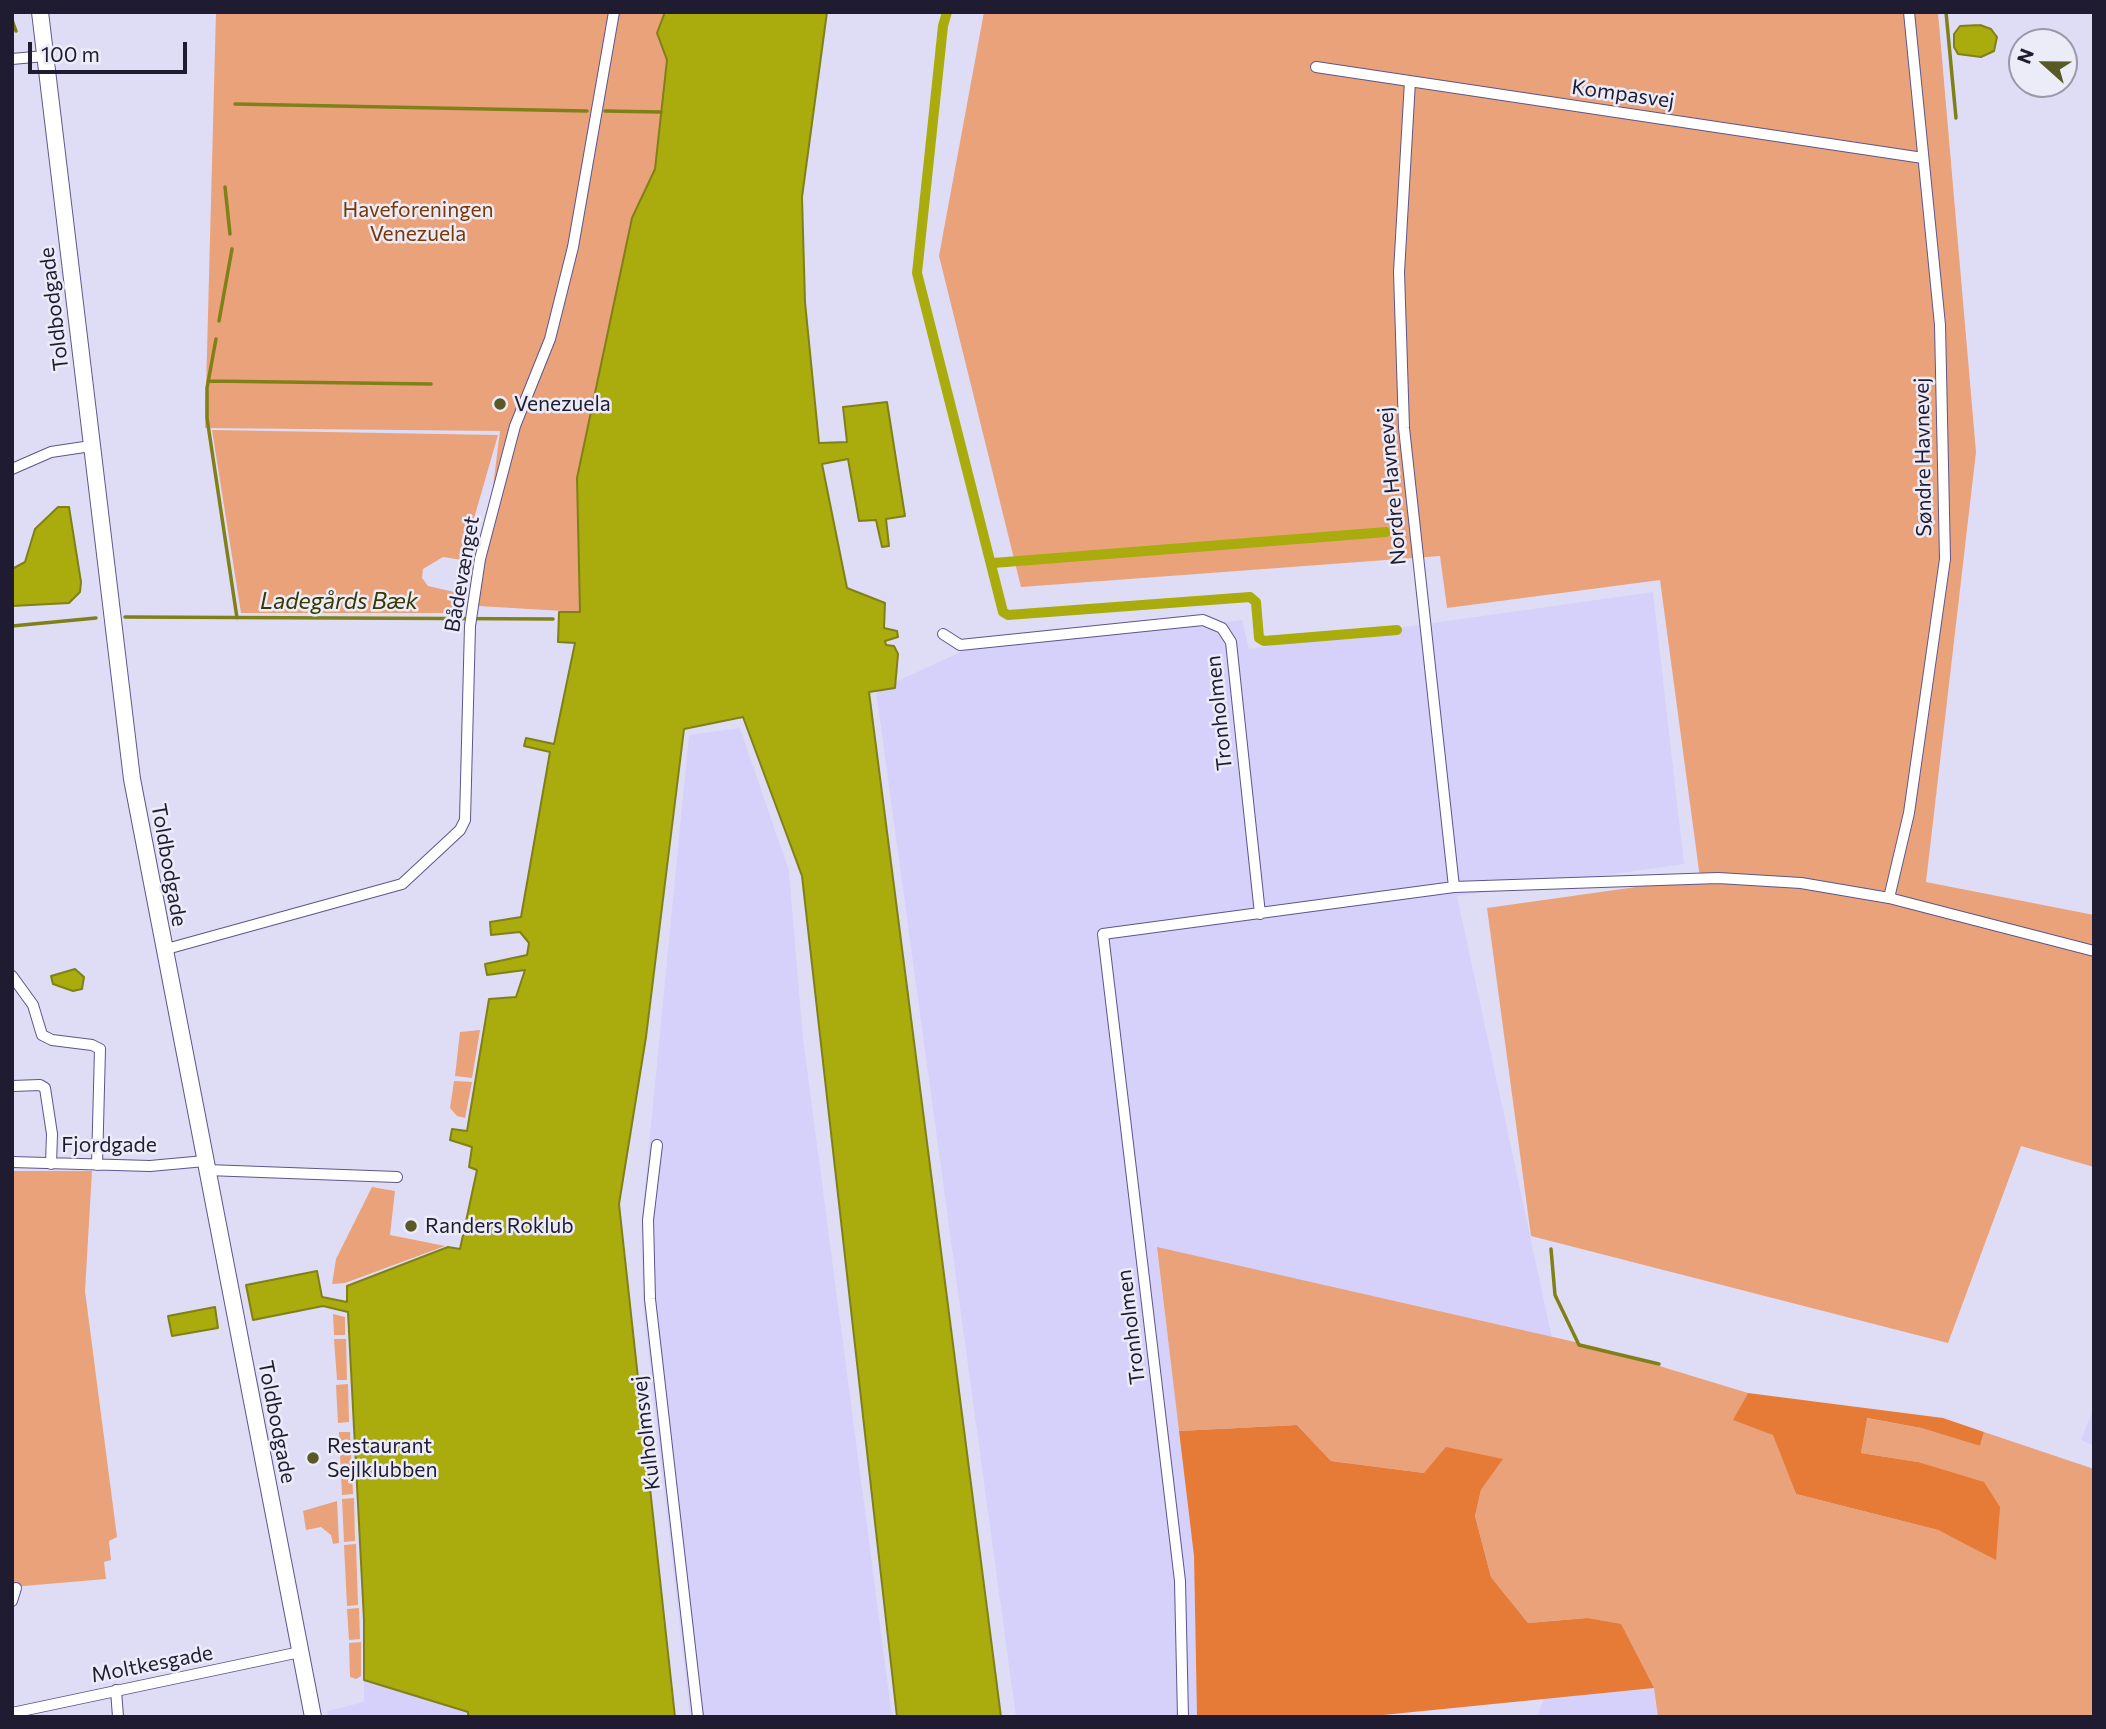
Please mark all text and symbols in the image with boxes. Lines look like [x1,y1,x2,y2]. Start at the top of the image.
scale bar [32,28,191,72]
north arrow [2008,28,2078,98]
text: 100 m [41,41,100,66]
text: N [2012,45,2038,67]
street label: Kompasvej [1570,74,1676,114]
park label: Haveforeningen Venezuela [343,197,493,247]
street label: Toldbodgade [34,246,74,372]
street label: Søndre Havnevej [1909,377,1937,537]
place label: Venezuela [514,391,611,417]
marker: Venezuela [492,396,508,412]
street label: Nordre Havnevej [1373,406,1411,566]
street label: Bådevænget [439,514,485,634]
water label: Ladegårds Bæk [260,587,418,615]
street label: Tronholmen [1200,654,1238,772]
street label: Toldbodgade [146,802,192,928]
street label: Fjordgade [61,1132,157,1158]
place label: Randers Roklub [425,1213,574,1239]
marker: Randers Roklub [403,1218,419,1234]
street label: Tronholmen [1111,1268,1151,1386]
street label: Toldbodgade [253,1359,301,1485]
street label: Kulholmsvej [626,1374,666,1492]
place label: Restaurant Sejlklubben [327,1433,437,1483]
marker: Restaurant Sejlklubben [305,1450,321,1466]
street label: Moltkesgade [89,1640,215,1688]

